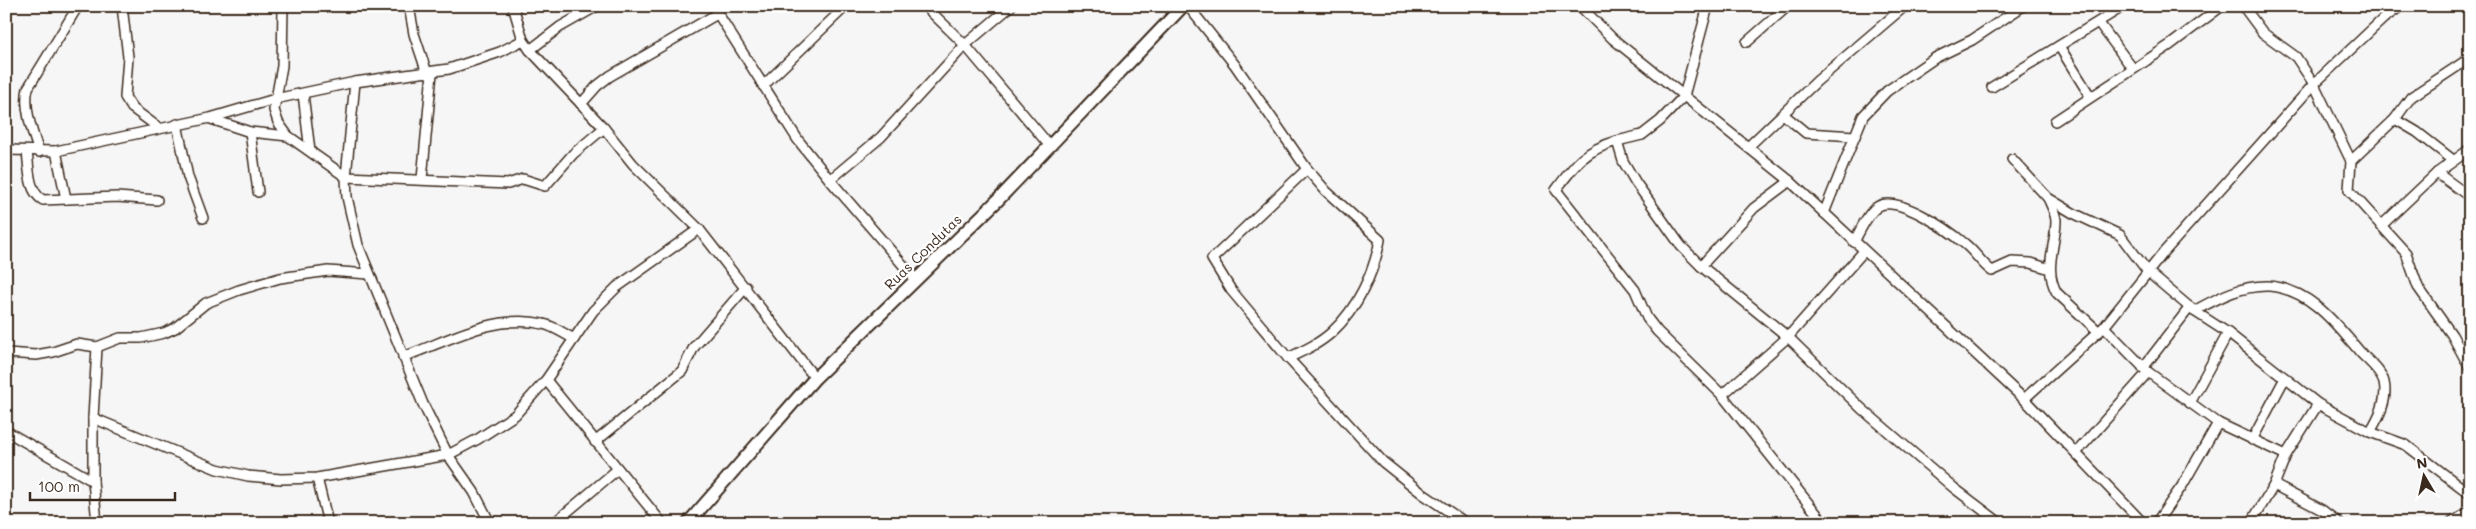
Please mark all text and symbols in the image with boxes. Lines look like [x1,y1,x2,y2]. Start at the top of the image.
street label: Ruas Condutas [880,210,966,294]
north arrow [2398,452,2448,502]
text: N [2415,452,2429,473]
scale bar [30,469,175,501]
text: 100 m [38,476,80,496]

